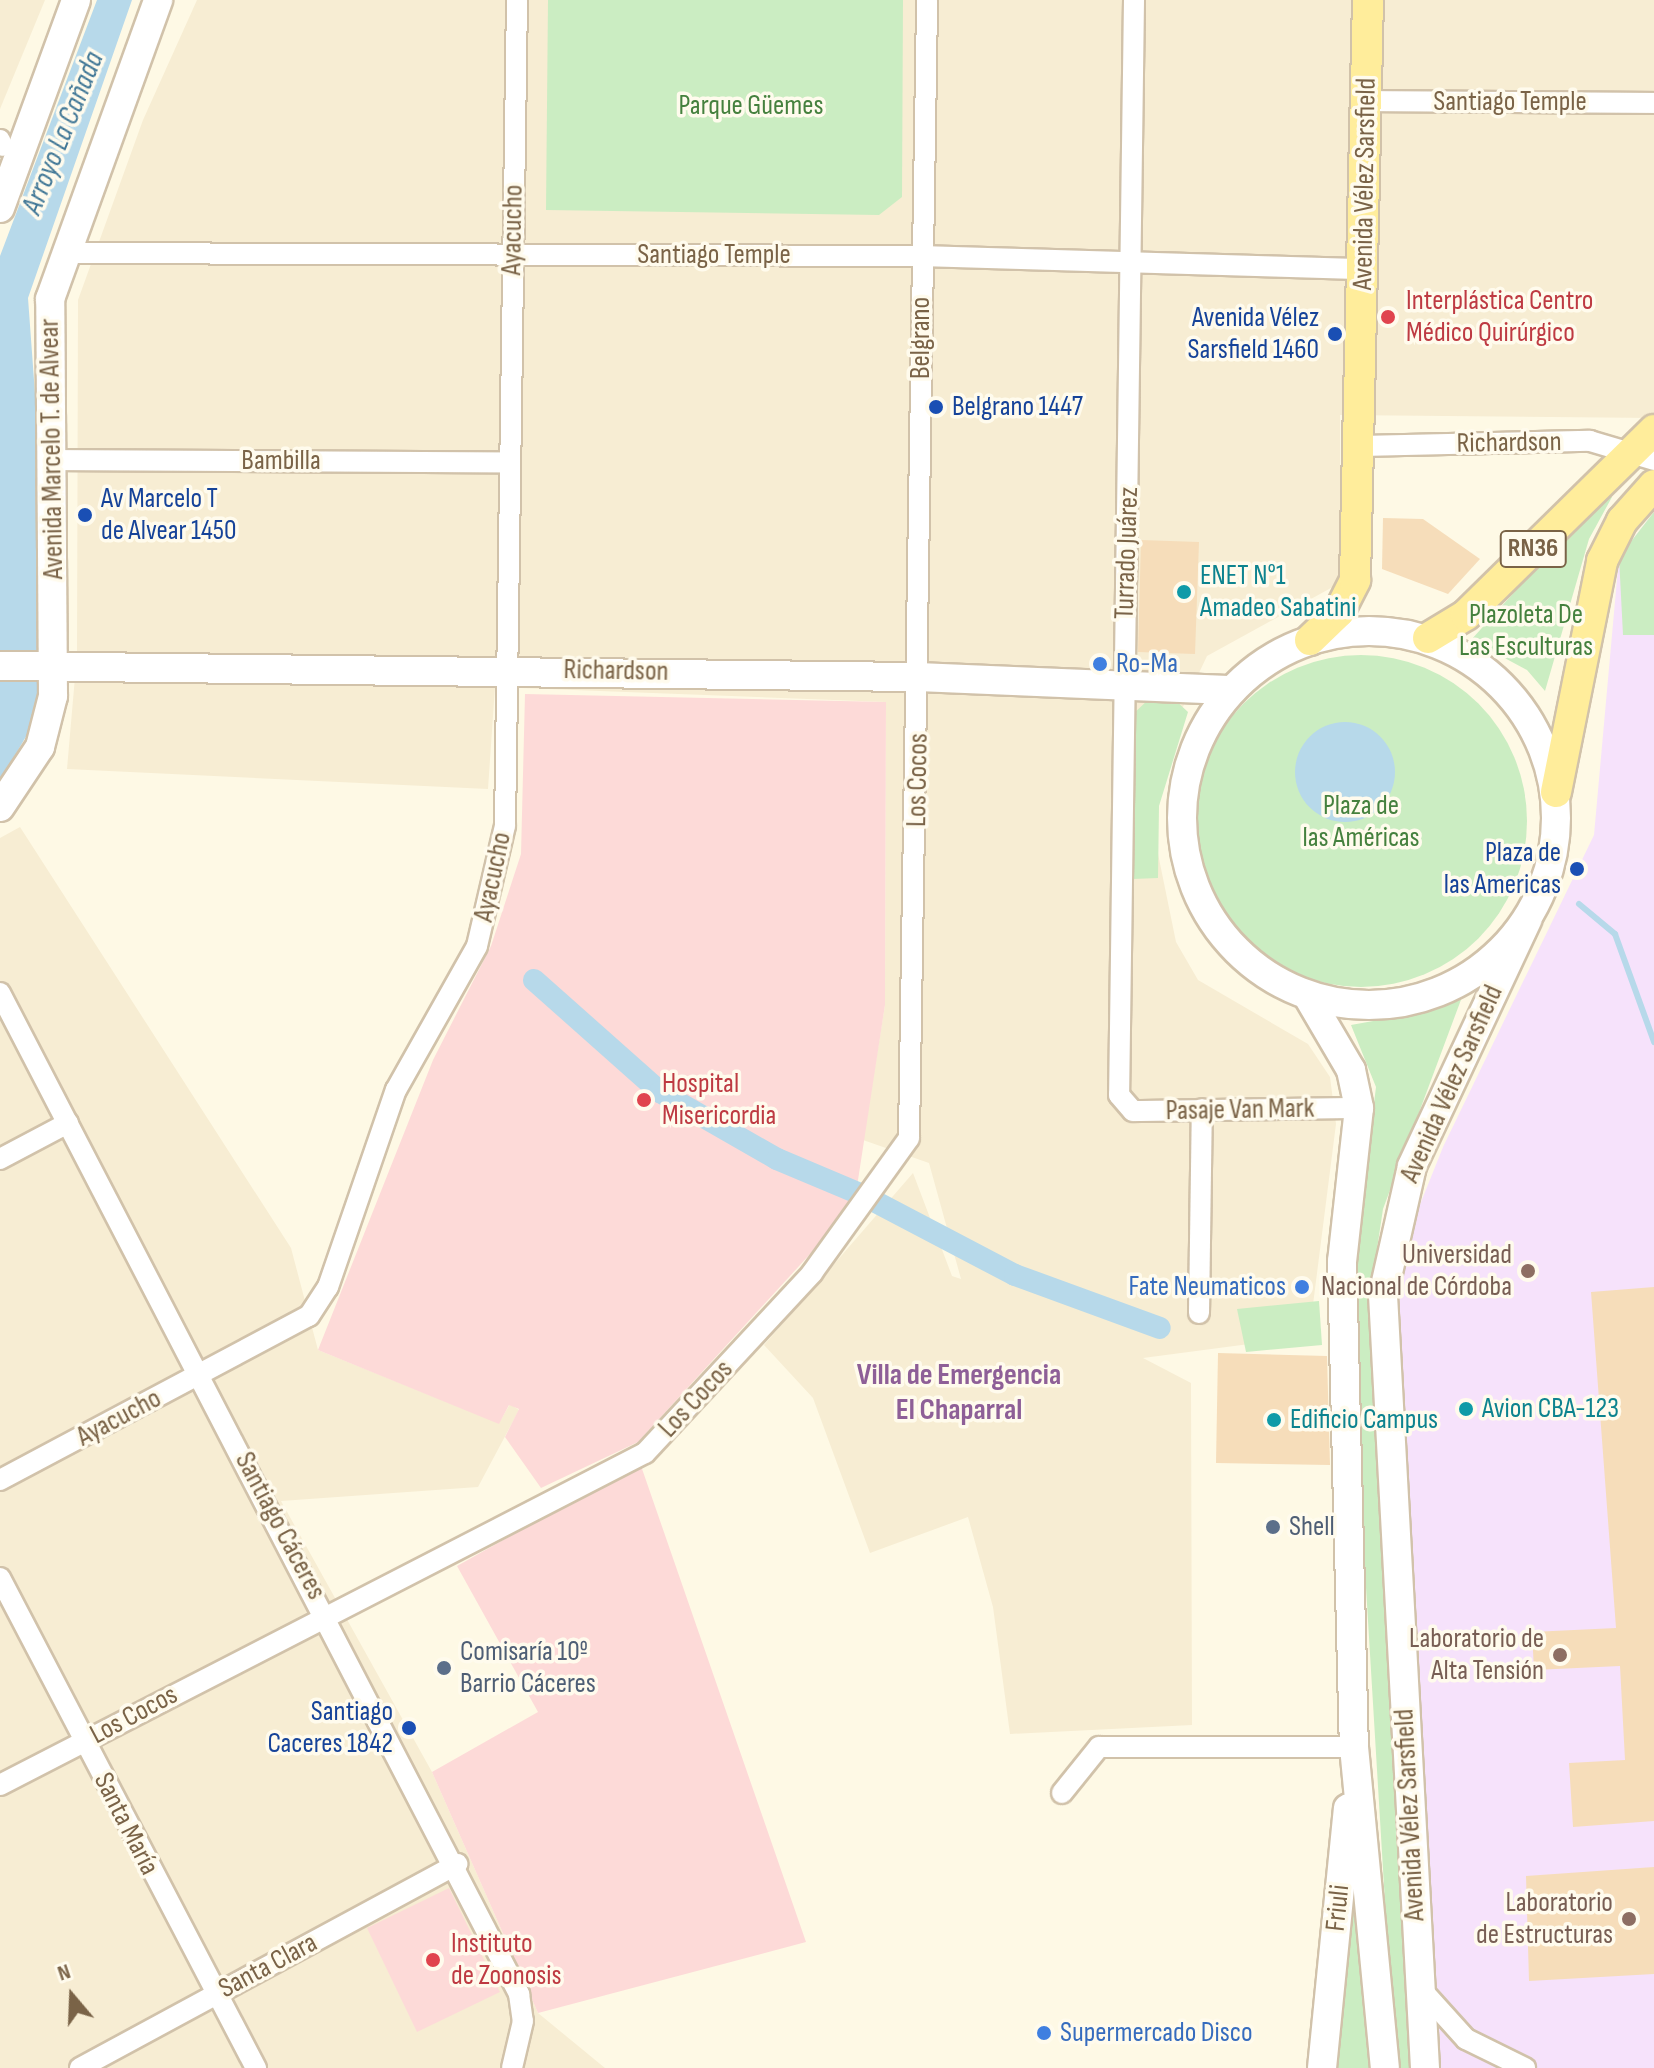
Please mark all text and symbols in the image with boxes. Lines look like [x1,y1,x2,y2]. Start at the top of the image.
water label: Arroyo La Cañada [14,46,112,220]
street label: Avenida Vélez Sarsfield [1346,78,1384,290]
street label: Santiago Temple [1433,85,1587,119]
park label: Parque Güemes [678,89,824,123]
street label: Ayacucho [495,184,531,276]
street label: Santiago Temple [637,238,791,272]
place label: Interplástica Centro Médico Quirúrgico [1406,284,1593,350]
street label: Belgrano [904,297,938,379]
place label: Avenida Vélez Sarsfield 1460 [1187,301,1319,367]
marker: Interplástica Centro Médico Quirúrgico [1377,306,1399,328]
street label: Avenida Marcelo T. de Alvear [33,318,71,580]
marker: Avenida Vélez Sarsfield 1460 [1326,325,1344,343]
place label: Belgrano 1447 [952,390,1083,424]
marker: Belgrano 1447 [927,398,945,416]
street label: Richardson [1456,425,1562,461]
street label: Bambilla [241,444,321,478]
place label: Av Marcelo T de Alvear 1450 [101,482,236,548]
street label: Turrado Juárez [1108,486,1146,620]
marker: Av Marcelo T de Alvear 1450 [76,506,94,524]
road number: RN36 [1499,527,1567,571]
place label: ENET N°1 Amadeo Sabatini [1200,559,1356,625]
marker: ENET N°1 Amadeo Sabatini [1175,583,1193,601]
park label: Plazoleta De Las Esculturas [1459,598,1593,664]
place label: Ro-Ma [1116,647,1178,681]
street label: Richardson [563,653,669,689]
marker: Ro-Ma [1091,655,1109,673]
street label: Los Cocos [900,733,936,827]
park label: Plaza de las Américas [1302,789,1420,855]
street label: Ayacucho [467,829,519,925]
place label: Plaza de las Americas [1444,836,1561,902]
marker: Plaza de las Americas [1568,860,1586,878]
street label: Avenida Vélez Sarsfield [1393,980,1511,1188]
place label: Hospital Misericordia [662,1067,776,1133]
marker: Hospital Misericordia [633,1089,655,1111]
street label: Pasaje Van Mark [1165,1092,1315,1128]
place label: Universidad Nacional de Córdoba [1321,1238,1512,1304]
marker: Universidad Nacional de Córdoba [1519,1262,1537,1280]
place label: Fate Neumaticos [1129,1270,1286,1304]
marker: Fate Neumaticos [1293,1278,1311,1296]
street label: Los Cocos [652,1353,740,1445]
district label: Villa de Emergencia El Chaparral [857,1357,1061,1428]
street label: Ayacucho [71,1382,167,1454]
place label: Avion CBA-123 [1482,1392,1619,1426]
marker: Avion CBA-123 [1457,1400,1475,1418]
place label: Edificio Campus [1290,1403,1438,1437]
marker: Edificio Campus [1265,1411,1283,1429]
street label: Santiago Cáceres [227,1447,333,1605]
place label: Shell [1289,1510,1335,1544]
marker: Shell [1264,1518,1282,1536]
place label: Laboratorio de Alta Tensión [1409,1622,1544,1688]
place label: Comisaría 10º Barrio Cáceres [460,1635,596,1701]
marker: Laboratorio de Alta Tensión [1551,1646,1569,1664]
marker: Comisaría 10º Barrio Cáceres [435,1659,453,1677]
street label: Los Cocos [85,1678,183,1752]
place label: Santiago Caceres 1842 [267,1695,393,1761]
street label: Avenida Vélez Sarsfield [1388,1708,1432,1922]
marker: Santiago Caceres 1842 [400,1719,418,1737]
street label: Santa María [86,1767,166,1881]
street label: Friuli [1319,1883,1357,1933]
place label: Laboratorio de Estructuras [1476,1886,1613,1952]
marker: Laboratorio de Estructuras [1620,1910,1638,1928]
street label: Santa Clara [213,1926,323,2006]
place label: Instituto de Zoonosis [451,1927,562,1993]
marker: Instituto de Zoonosis [422,1949,444,1971]
north arrow [32,1956,112,2036]
text: N [54,1958,74,1988]
place label: Supermercado Disco [1060,2016,1252,2050]
marker: Supermercado Disco [1035,2024,1053,2042]

